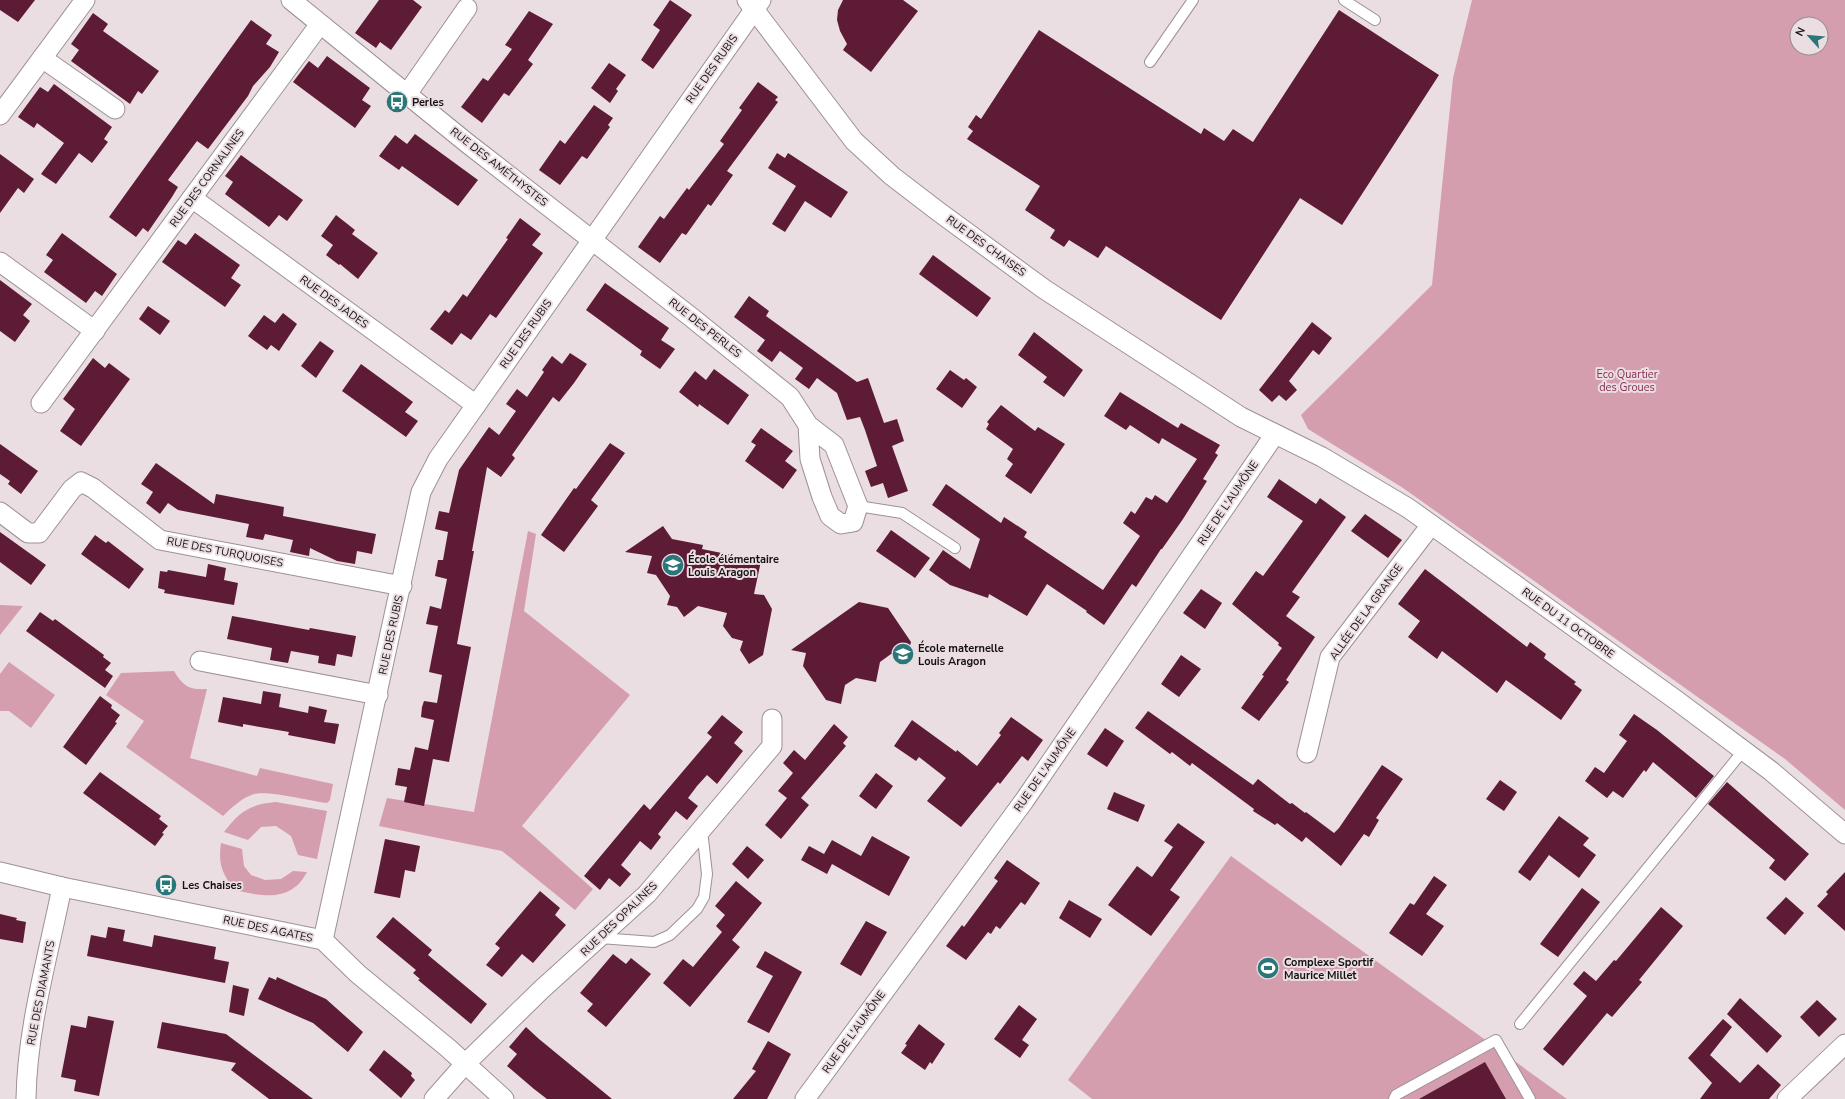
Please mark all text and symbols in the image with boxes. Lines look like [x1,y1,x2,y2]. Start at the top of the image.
north arrow [1789,16,1829,56]
text: N [1792,25,1809,39]
street label: RUE DES RUBIS [683,31,742,107]
bus stop icon: Perles [384,89,410,115]
place label: Perles [412,95,444,110]
street label: RUE DES AMÉTHYSTES [447,123,552,210]
street label: RUE DES CORNALINES [166,126,248,230]
street label: RUE DES CHAISES [943,212,1029,280]
street label: RUE DES JADES [297,272,372,332]
street label: RUE DES PERLES [666,295,745,361]
street label: RUE DES RUBIS [497,296,556,372]
park label: Eco Quartier des Groues [1596,367,1658,395]
street label: RUE DE L'AUMÔNE [1193,457,1262,548]
street label: RUE DES TURQUOISES [166,533,285,571]
place label: École élémentaire Louis Aragon [688,551,779,580]
school or university icon: École élémentaire Louis Aragon [660,552,686,578]
street label: ALLÉE DE LA GRANGE [1325,560,1406,663]
street label: RUE DU 11 OCTOBRE [1519,584,1617,662]
street label: RUE DES RUBIS [375,594,407,676]
place label: École maternelle Louis Aragon [918,640,1004,669]
school or university icon: École maternelle Louis Aragon [890,641,916,667]
street label: RUE DE L'AUMÔNE [1010,725,1079,815]
bus stop icon: Les Chaises [153,872,179,898]
place label: Les Chaises [182,878,242,893]
street label: RUE DES OPALINES [577,878,661,960]
street label: RUE DES AGATES [222,912,314,946]
street label: RUE DES DIAMANTS [23,939,59,1047]
sports icon: Complexe Sportif Maurice Millet [1255,955,1281,981]
place label: Complexe Sportif Maurice Millet [1284,955,1374,983]
street label: RUE DE L'AUMÔNE [818,987,889,1076]

